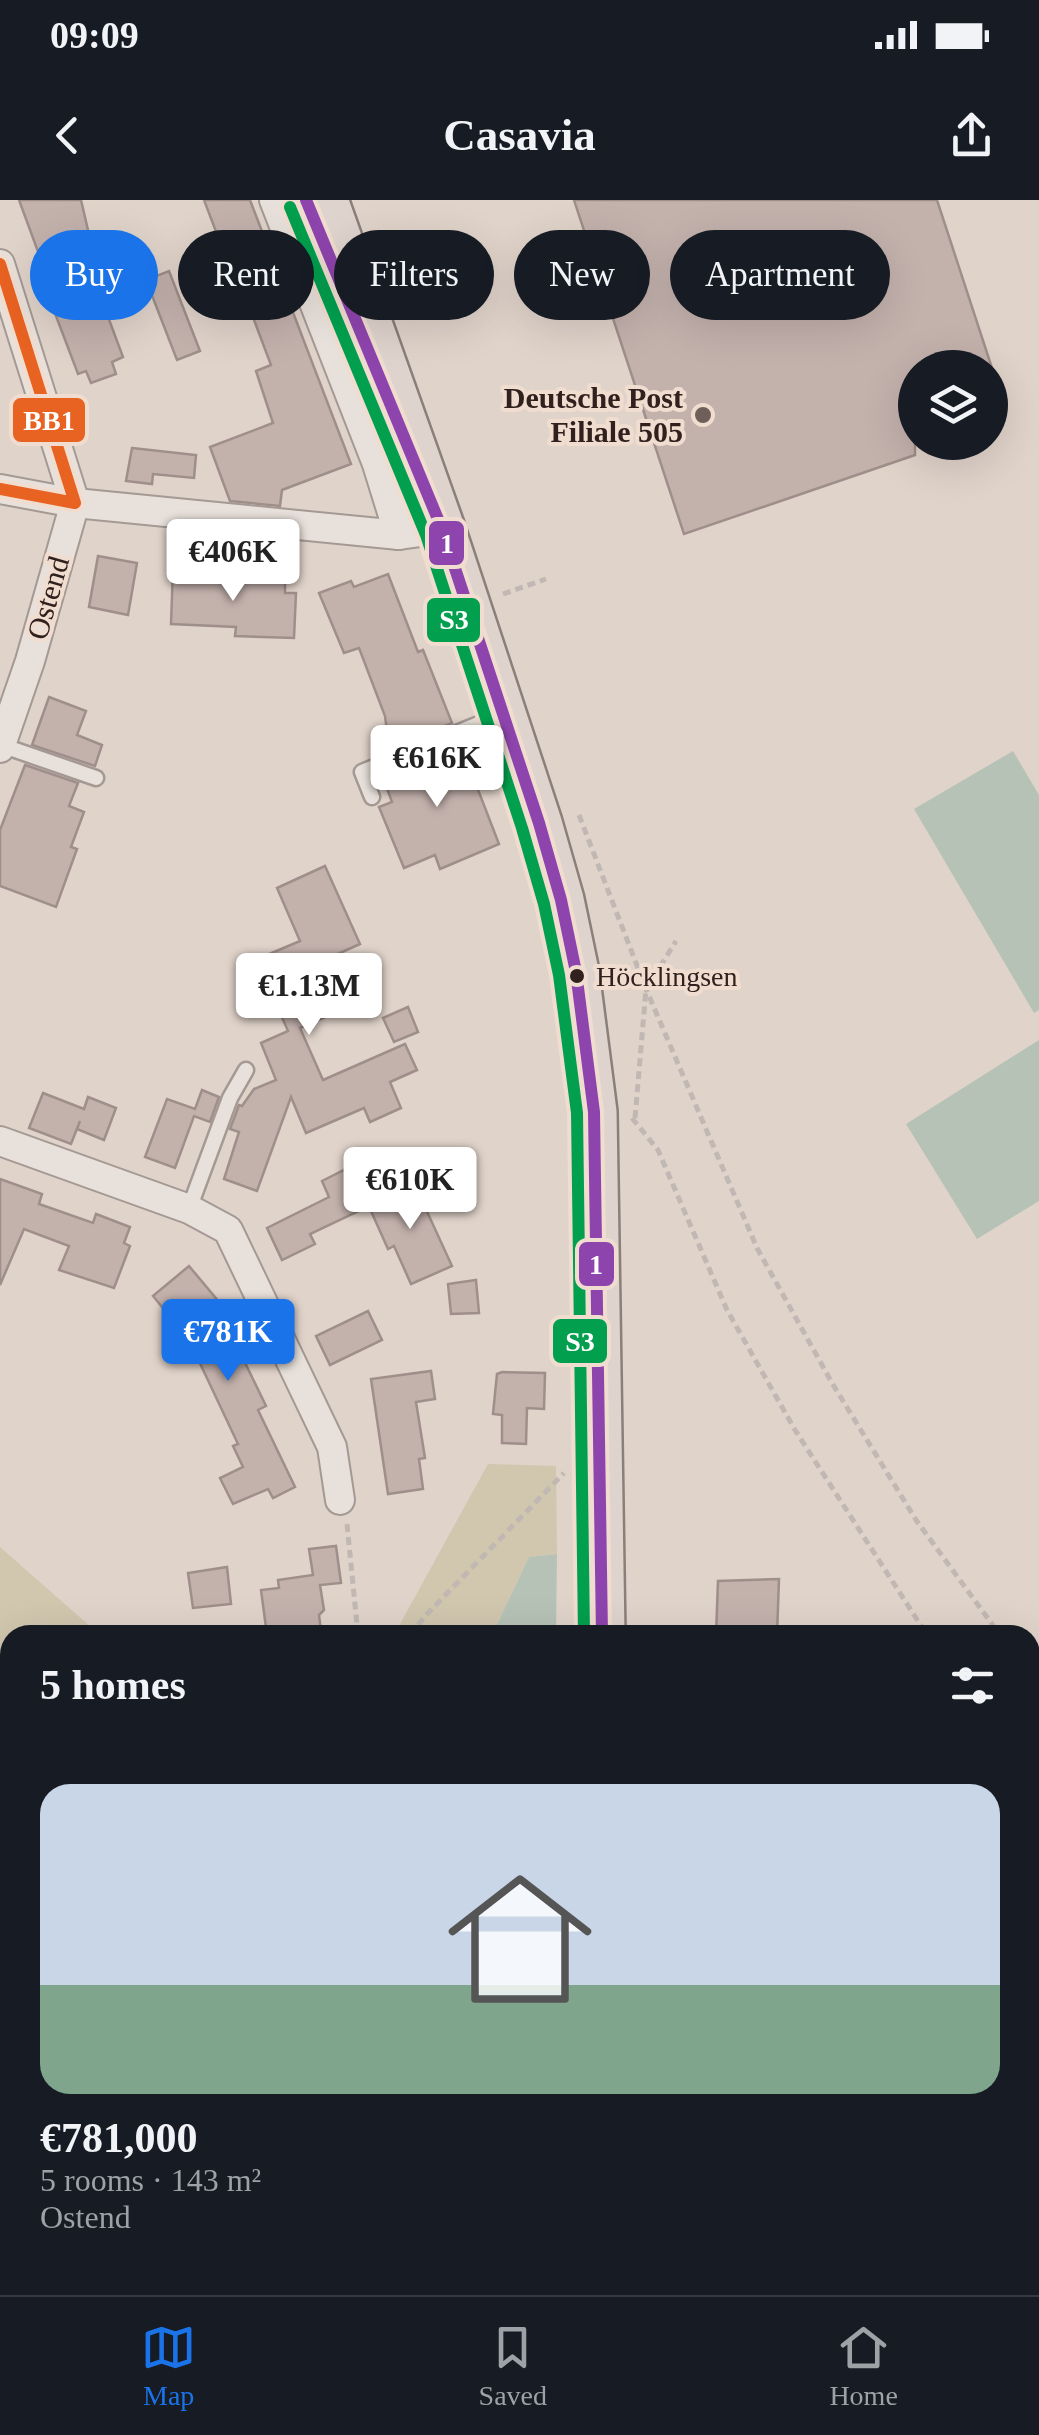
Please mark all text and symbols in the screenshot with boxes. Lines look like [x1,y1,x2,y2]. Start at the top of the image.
text: 09:09 [50,14,139,56]
icon: back [40,108,95,163]
icon: share [944,108,999,163]
text: Casavia [443,110,596,160]
chip: Buy [30,230,158,320]
chip: Rent [178,230,314,320]
chip: Filters [334,230,494,320]
chip: New [514,230,650,320]
chip: Apartment [670,230,890,320]
map controls [898,350,1008,460]
button: layers [898,350,1008,460]
place label: Deutsche Post Filiale 505 [504,381,683,448]
line badge: BB1 [11,396,87,444]
marker: Deutsche Post Filiale 505 [692,404,714,426]
text: BB1 [23,405,75,436]
pin: €406K [163,519,303,604]
line badge: 1 [427,519,466,567]
text: 1 [440,528,454,559]
text: €406K [189,533,277,569]
street label: Ostend [20,552,75,643]
line badge: S3 [425,596,482,644]
text: S3 [439,604,469,635]
pin: €616K [367,725,507,810]
text: €616K [393,739,481,775]
pin: €1.13M [228,953,390,1038]
place label: Höcklingsen [596,961,738,992]
marker: Höcklingsen [567,966,587,986]
text: €1.13M [258,967,360,1003]
pin: €610K [340,1147,480,1232]
text: €610K [366,1161,454,1197]
line badge: 1 [577,1240,616,1288]
text: 1 [589,1249,603,1280]
pin: €781K [158,1299,298,1384]
text: €781K [184,1313,272,1349]
line badge: S3 [551,1317,609,1365]
text: S3 [565,1326,595,1357]
icon: filters [945,1658,1000,1713]
text: 5 homes [40,1662,186,1708]
icon: home [430,1849,610,2029]
text: €781,000 [40,2115,198,2161]
text: 5 rooms · 143 m² [40,2162,261,2198]
text: Ostend [40,2199,131,2235]
tab: Map [141,2320,196,2412]
tab: Saved [479,2320,547,2412]
tab: Home [829,2320,898,2412]

